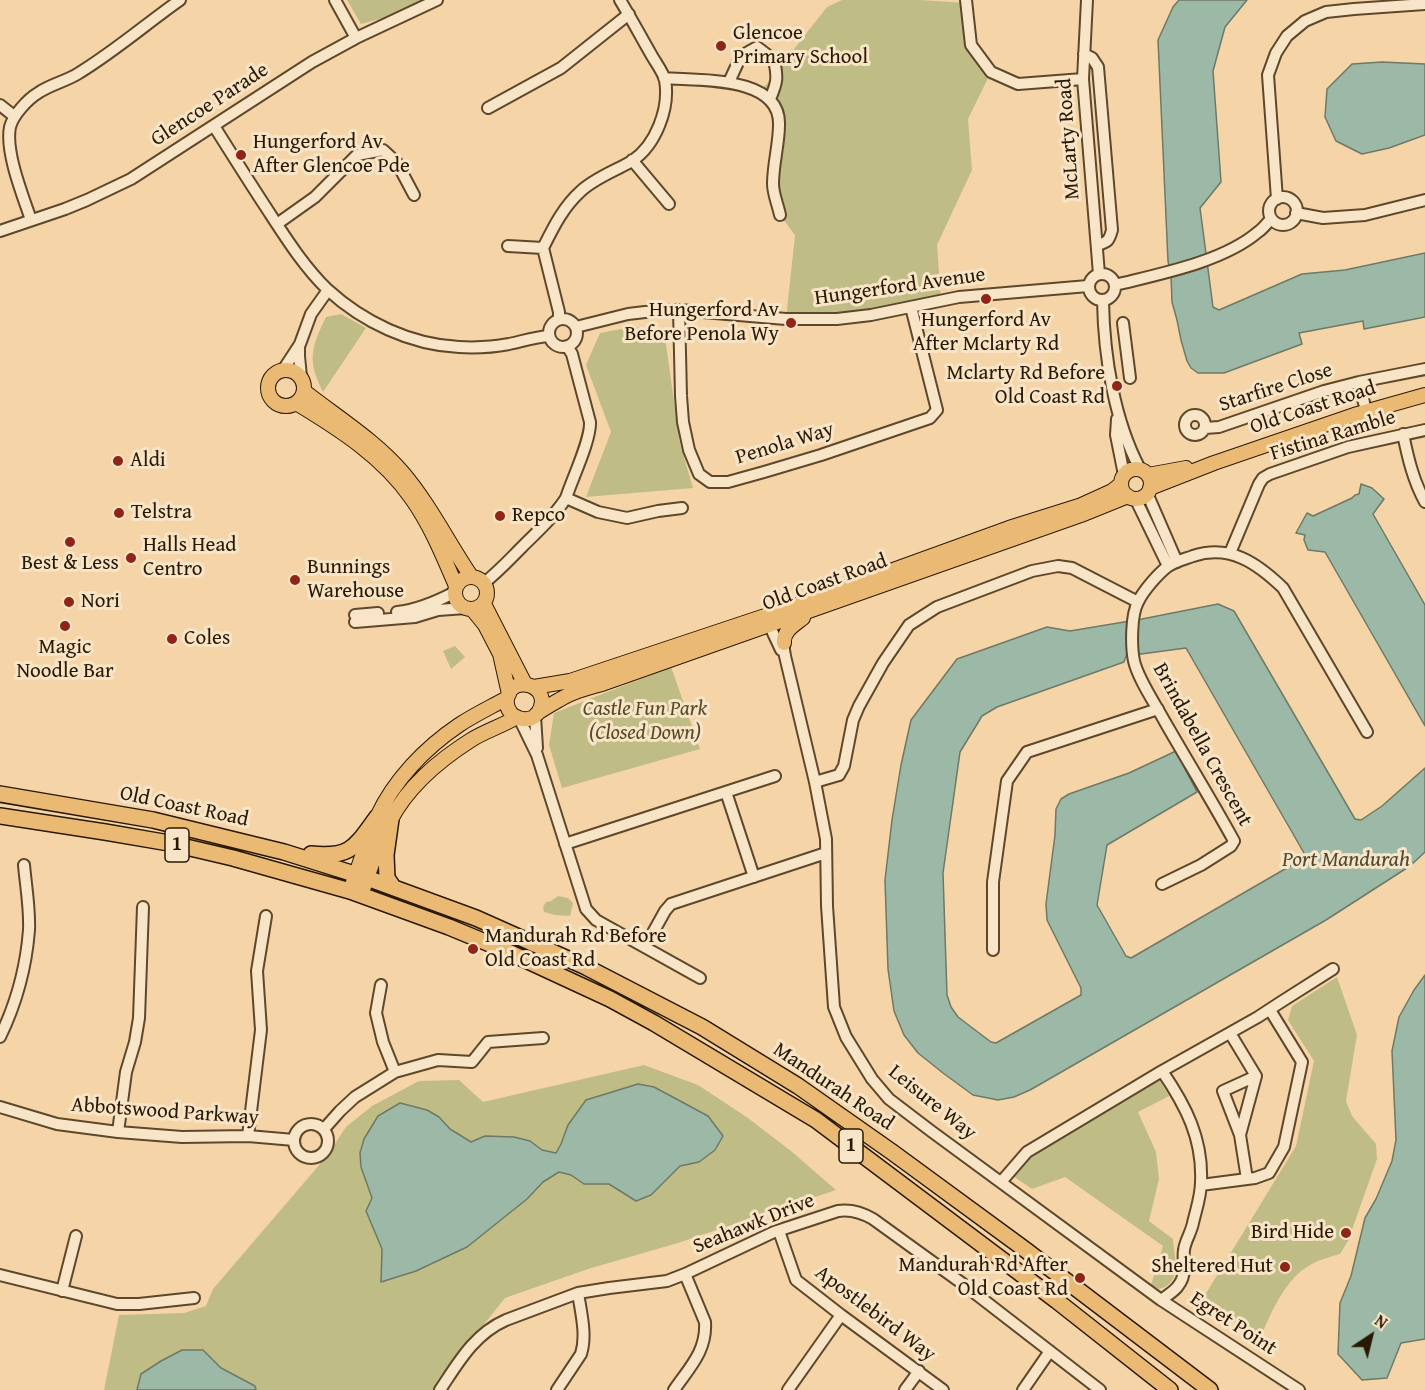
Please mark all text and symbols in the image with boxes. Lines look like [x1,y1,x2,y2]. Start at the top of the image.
place label: Glencoe Primary School [733,21,868,71]
marker: Glencoe Primary School [714,39,728,53]
street label: Glencoe Parade [146,58,274,152]
street label: McLarty Road [1052,77,1086,201]
place label: Hungerford Av After Glencoe Pde [253,130,410,180]
marker: Hungerford Av After Glencoe Pde [234,148,248,162]
street label: Hungerford Avenue [813,263,987,311]
marker: Hungerford Av After Mclarty Rd [979,292,993,306]
place label: Hungerford Av Before Penola Wy [625,298,779,348]
place label: Hungerford Av After Mclarty Rd [913,308,1059,358]
marker: Hungerford Av Before Penola Wy [784,316,798,330]
street label: Starfire Close [1216,358,1336,418]
place label: Mclarty Rd Before Old Coast Rd [946,361,1105,411]
street label: Old Coast Road [1247,376,1379,440]
marker: Mclarty Rd Before Old Coast Rd [1110,379,1124,393]
street label: Fistina Ramble [1267,405,1399,467]
street label: Penola Way [733,417,837,471]
place label: Aldi [130,448,166,474]
marker: Aldi [111,454,125,468]
place label: Telstra [131,500,192,526]
place label: Repco [512,503,565,529]
marker: Telstra [112,506,126,520]
marker: Repco [493,509,507,523]
place label: Halls Head Centro [143,533,237,583]
marker: Best & Less [63,535,77,549]
street label: Old Coast Road [759,549,891,617]
place label: Best & Less [21,551,119,577]
marker: Halls Head Centro [124,551,138,565]
place label: Bunnings Warehouse [307,555,404,605]
marker: Bunnings Warehouse [288,573,302,587]
place label: Nori [81,589,120,615]
marker: Nori [62,595,76,609]
marker: Magic Noodle Bar [58,619,72,633]
place label: Coles [184,626,230,652]
marker: Coles [165,632,179,646]
place label: Magic Noodle Bar [16,635,114,685]
street label: Brindabella Crescent [1147,659,1257,831]
park label: Castle Fun Park (Closed Down) [583,697,707,747]
street label: Old Coast Road [117,781,251,833]
road number: 1 [165,828,189,862]
water label: Port Mandurah [1282,847,1410,873]
place label: Mandurah Rd Before Old Coast Rd [485,924,667,974]
marker: Mandurah Rd Before Old Coast Rd [466,942,480,956]
street label: Mandurah Road [768,1037,898,1137]
street label: Leisure Way [883,1060,981,1146]
street label: Abbotswood Parkway [70,1093,260,1131]
road number: 1 [839,1129,863,1163]
street label: Seahawk Drive [690,1188,818,1260]
place label: Bird Hide [1251,1220,1334,1246]
marker: Bird Hide [1339,1226,1353,1240]
place label: Mandurah Rd After Old Coast Rd [898,1253,1068,1303]
place label: Sheltered Hut [1151,1254,1273,1280]
street label: Apostlebird Way [810,1260,940,1368]
marker: Sheltered Hut [1278,1260,1292,1274]
marker: Mandurah Rd After Old Coast Rd [1073,1271,1087,1285]
street label: Egret Point [1185,1287,1281,1361]
north arrow [1341,1306,1401,1366]
text: N [1370,1308,1393,1334]

